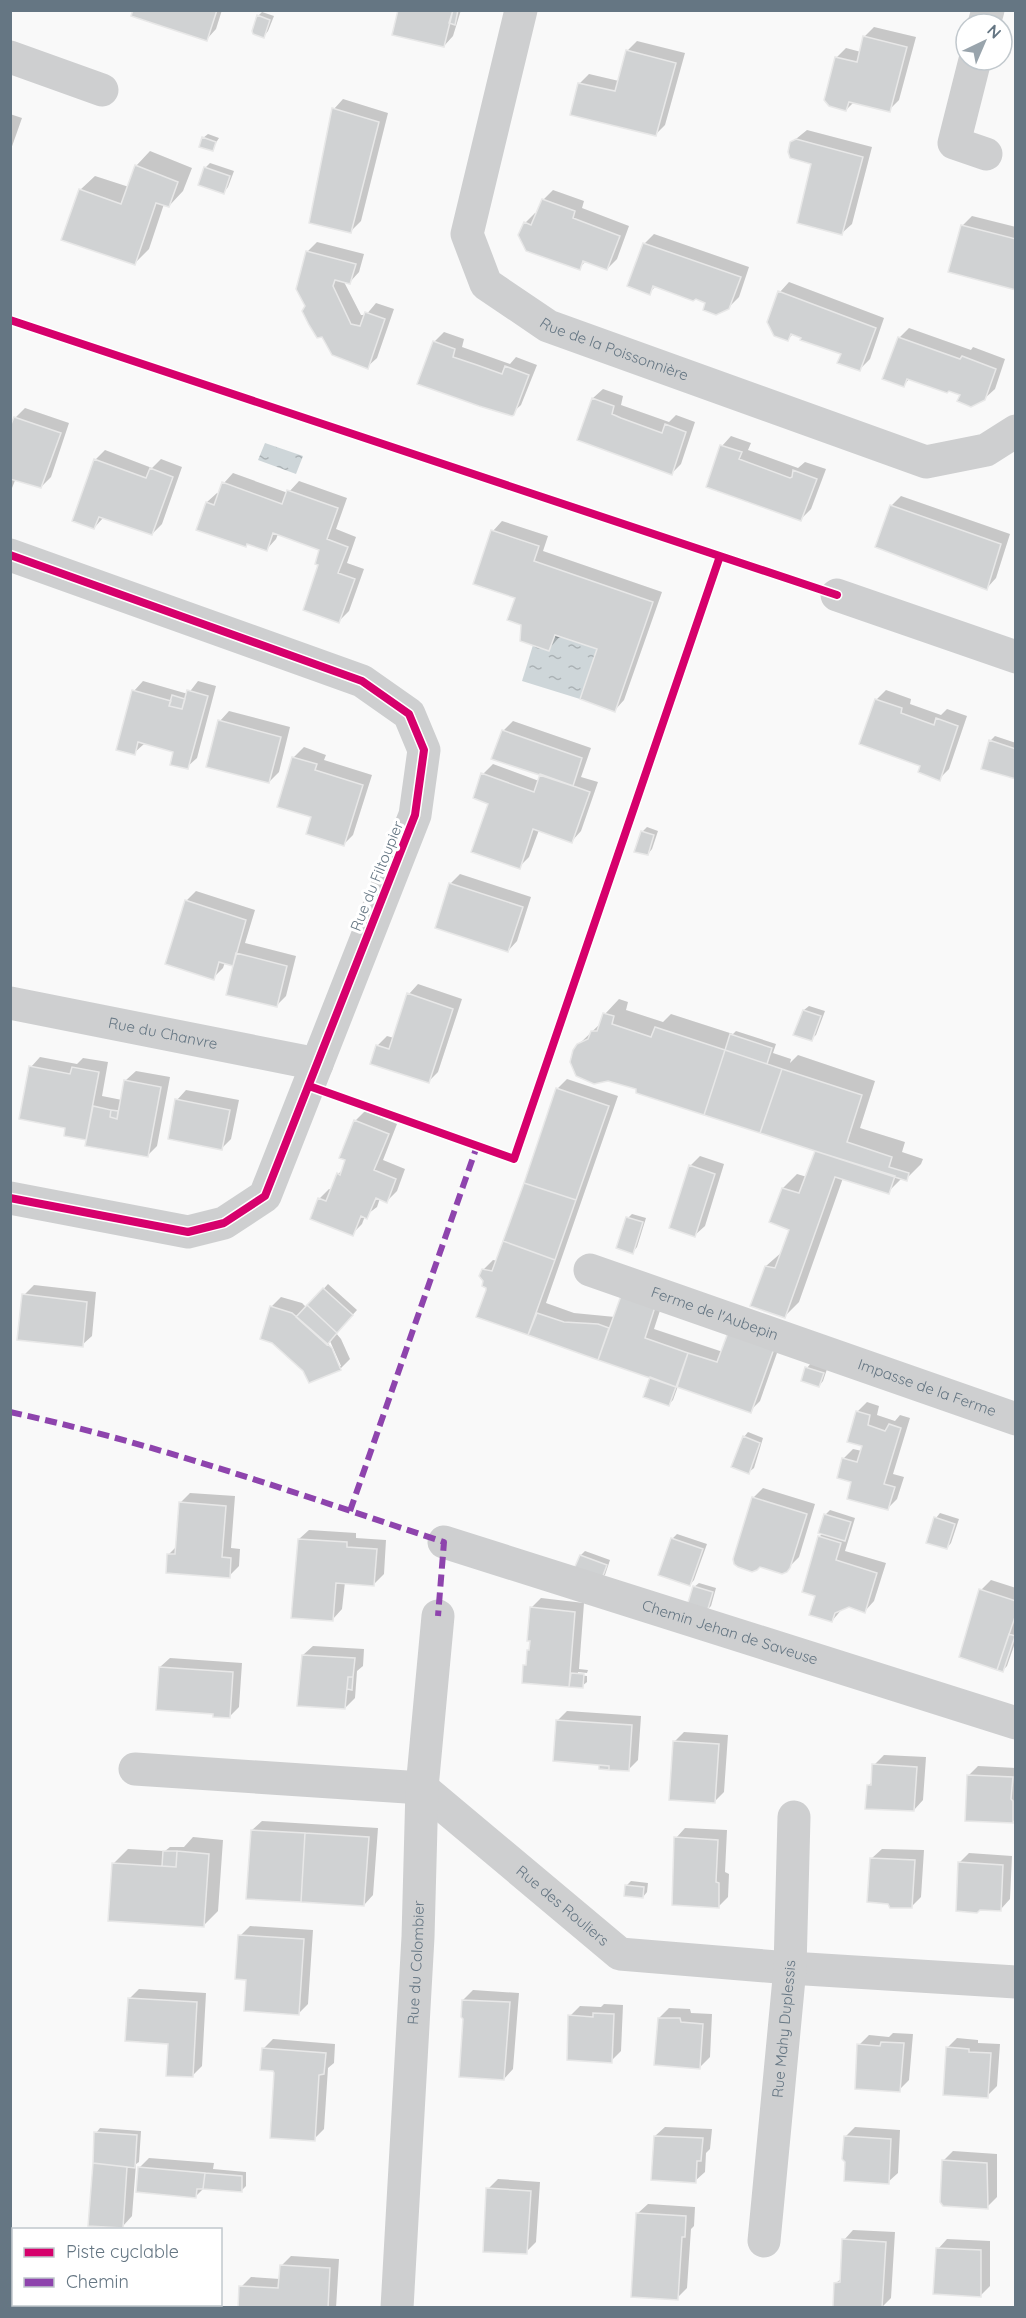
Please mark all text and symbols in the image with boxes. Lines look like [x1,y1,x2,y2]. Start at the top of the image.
north arrow [954,12,1014,72]
text: N [983,20,1006,42]
street label: Rue de la Poissonnière [536,313,691,385]
street label: Rue du Filtoupier [346,818,407,934]
street label: Rue du Chanvre [107,1013,219,1053]
street label: Ferme de l'Aubepin [649,1282,781,1344]
street label: Impasse de la Ferme [855,1354,999,1420]
street label: Chemin Jehan de Saveuse [640,1595,820,1669]
street label: Rue des Rouliers [513,1861,613,1950]
street label: Rue du Colombier [403,1900,428,2025]
street label: Rue Mahy Duplessis [768,1960,799,2099]
legend [12,2228,222,2306]
text: Piste cyclable [66,2240,179,2263]
text: Chemin [66,2270,129,2293]

